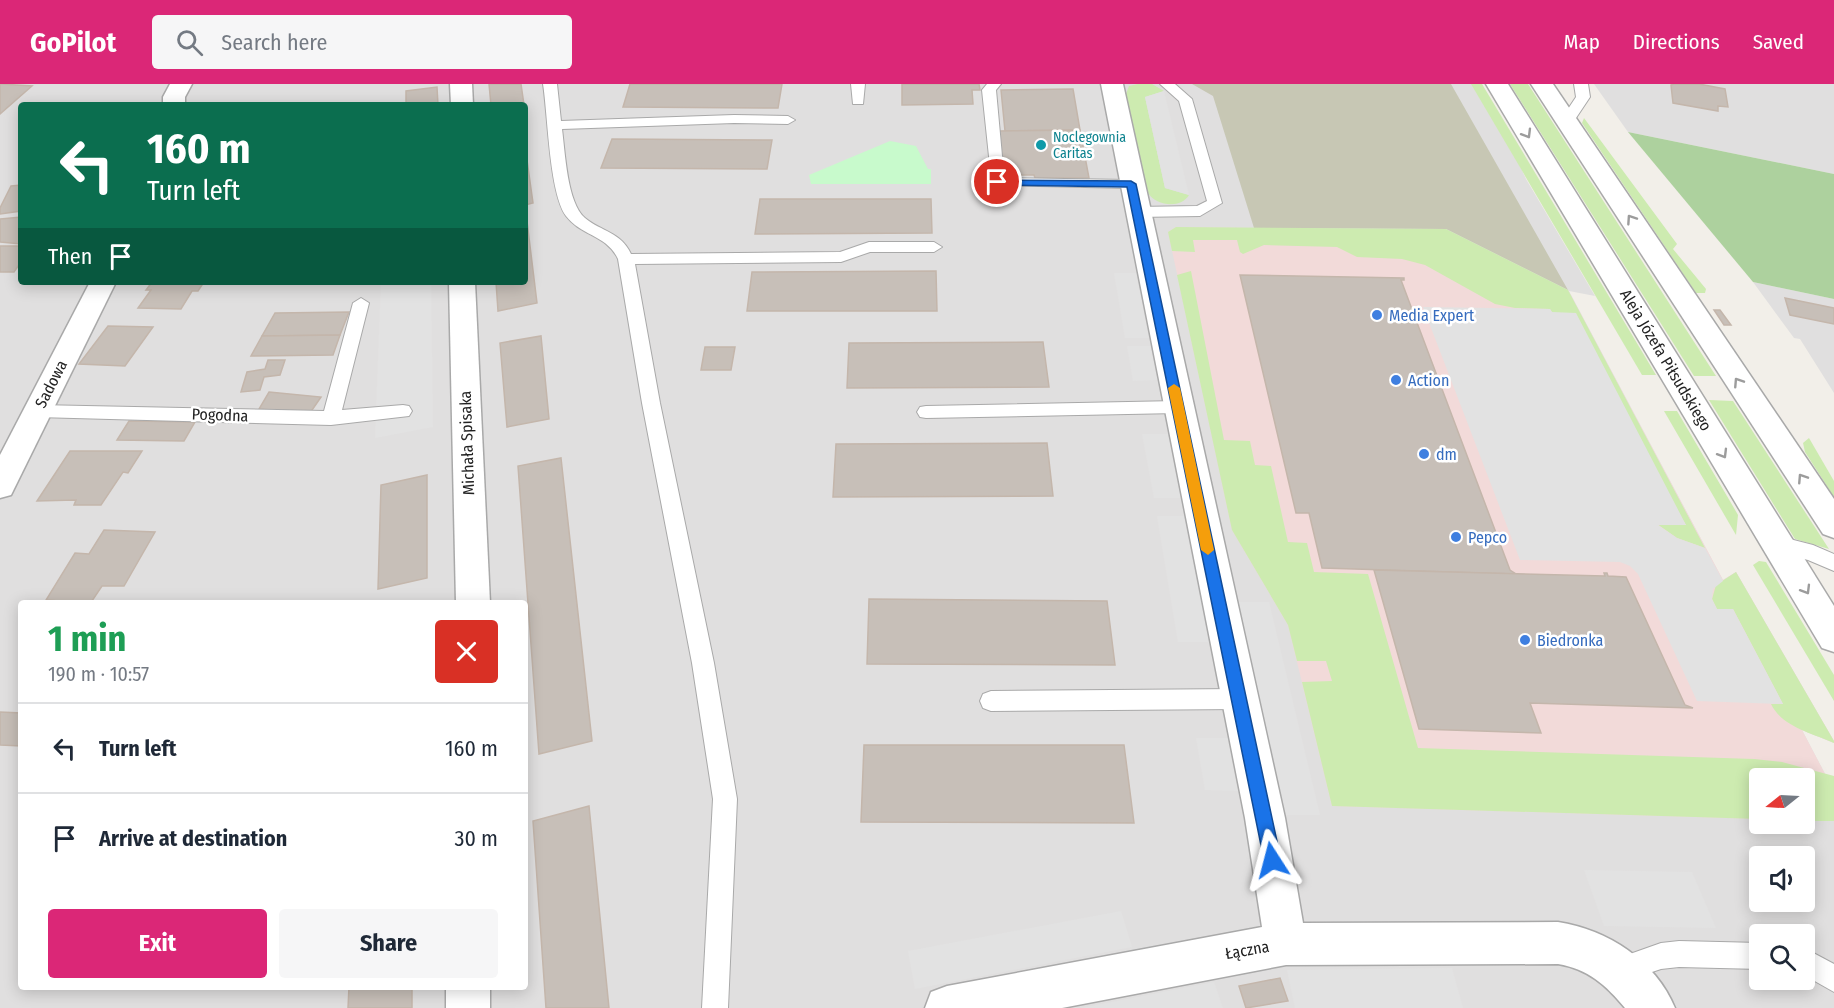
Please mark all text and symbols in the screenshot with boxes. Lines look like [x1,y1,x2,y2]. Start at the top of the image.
search box [152,15,572,69]
text: GoPilot [30,26,116,59]
icon: search [173,26,206,59]
text: Search here [221,29,327,56]
text: Map [1563,29,1600,55]
text: Directions [1633,29,1720,55]
text: Saved [1753,29,1804,55]
text: 160 m [147,124,250,174]
icon: left [48,126,126,204]
one-way arrow [1520,128,1532,138]
place label: Noclegownia Caritas [1053,129,1126,162]
marker: Noclegownia Caritas [1034,138,1048,152]
pin [971,156,1022,207]
icon: arrive [980,165,1013,198]
text: Turn left [147,175,240,207]
one-way arrow [1628,214,1639,225]
icon: arrive [104,240,137,273]
text: Then [48,243,92,270]
street label: Aleja Józefa Piłsudskiego [1616,286,1716,434]
place label: Media Expert [1389,306,1475,325]
marker: Media Expert [1370,308,1384,322]
street label: Sadowa [31,357,71,411]
place label: Action [1408,371,1449,390]
marker: Action [1389,373,1403,387]
one-way arrow [1735,377,1746,388]
street label: Michała Spisaka [456,390,478,496]
street label: Pogodna [191,405,249,425]
place label: dm [1436,445,1457,464]
marker: dm [1417,447,1431,461]
one-way arrow [1715,448,1727,458]
one-way arrow [1798,474,1809,485]
place label: Pepco [1468,528,1507,547]
marker: Pepco [1449,530,1463,544]
one-way arrow [1798,584,1810,594]
text: 1 min [48,617,126,661]
button: close [435,620,498,683]
place label: Biedronka [1537,631,1603,650]
marker: Biedronka [1518,633,1532,647]
text: 190 m · 10:57 [48,662,149,686]
icon: left [48,732,81,765]
text: Turn left [99,735,177,762]
text: 160 m [445,735,498,762]
north arrow [1749,768,1815,834]
map controls [1749,768,1815,990]
icon: arrive [48,822,81,855]
text: Arrive at destination [99,825,287,852]
text: 30 m [455,825,498,852]
position arrow [1240,828,1304,892]
button: sound [1749,846,1815,912]
button: Exit [48,909,267,978]
button: Share [279,909,498,978]
button: search [1749,924,1815,990]
street label: Łączna [1223,937,1271,964]

